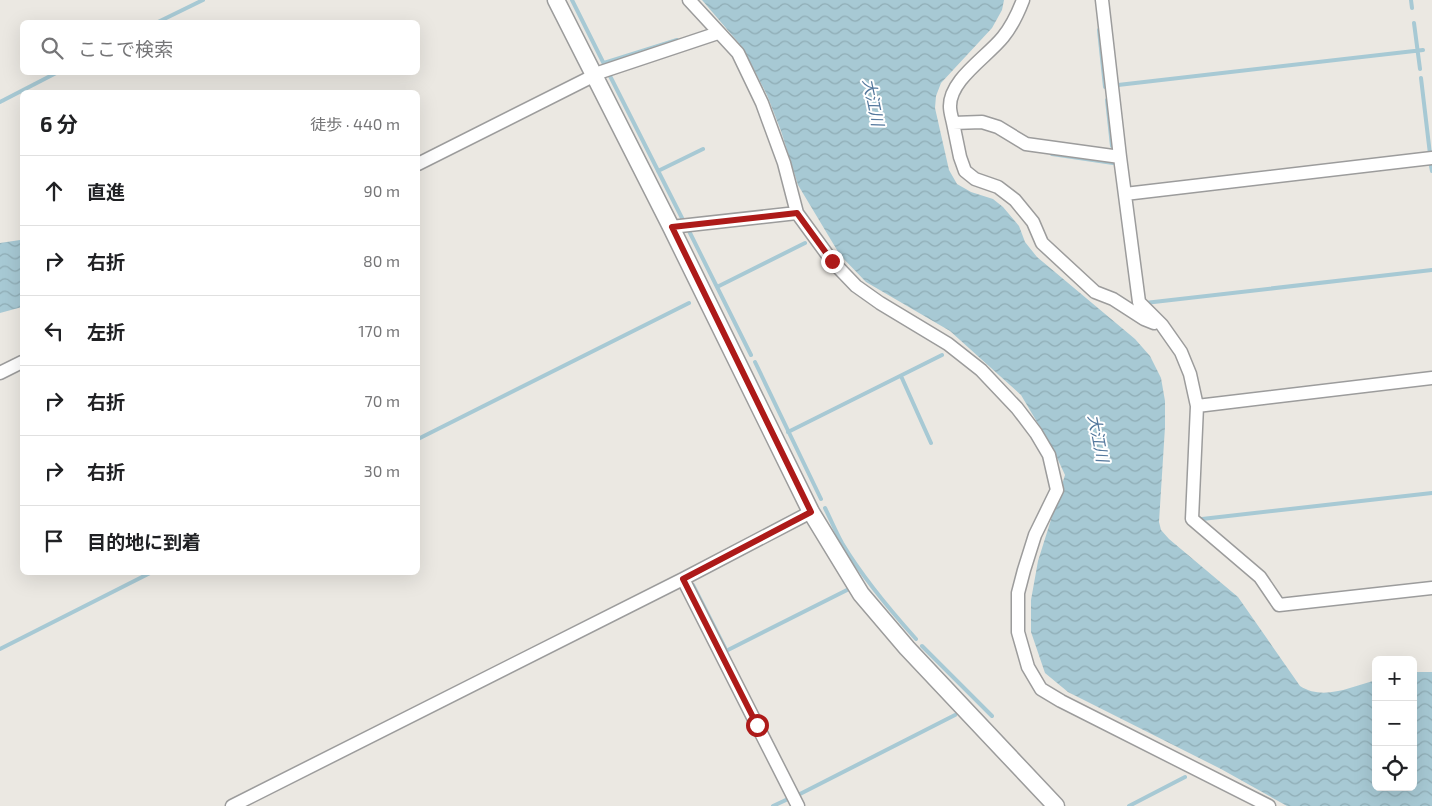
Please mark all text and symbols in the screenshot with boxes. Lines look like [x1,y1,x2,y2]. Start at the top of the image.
search box [20,20,420,75]
icon: search [38,34,66,62]
text: ここで検索 [78,37,173,60]
water label: 大江川 [860,77,889,129]
text: 6 分 [40,111,78,136]
text: 徒歩 · 440 m [310,114,400,133]
icon: ahead [40,177,68,205]
text: 直進 [87,180,125,203]
text: 90 m [364,181,400,200]
icon: right [40,247,68,275]
text: 右折 [87,250,125,273]
route end [821,250,844,273]
text: 80 m [363,251,400,270]
icon: left [40,317,68,345]
text: 左折 [87,320,125,343]
text: 170 m [358,321,400,340]
icon: right [40,387,68,415]
text: 右折 [87,390,125,413]
text: 70 m [365,391,400,410]
water label: 大江川 [1085,413,1113,465]
icon: right [40,457,68,485]
text: 右折 [87,460,125,483]
text: 30 m [364,461,400,480]
icon: arrive [40,527,68,555]
text: 目的地に到着 [87,530,201,553]
map controls [1372,656,1417,791]
button: + [1372,656,1417,701]
button: − [1372,701,1417,746]
route start [746,714,769,737]
button: locate [1372,746,1417,791]

